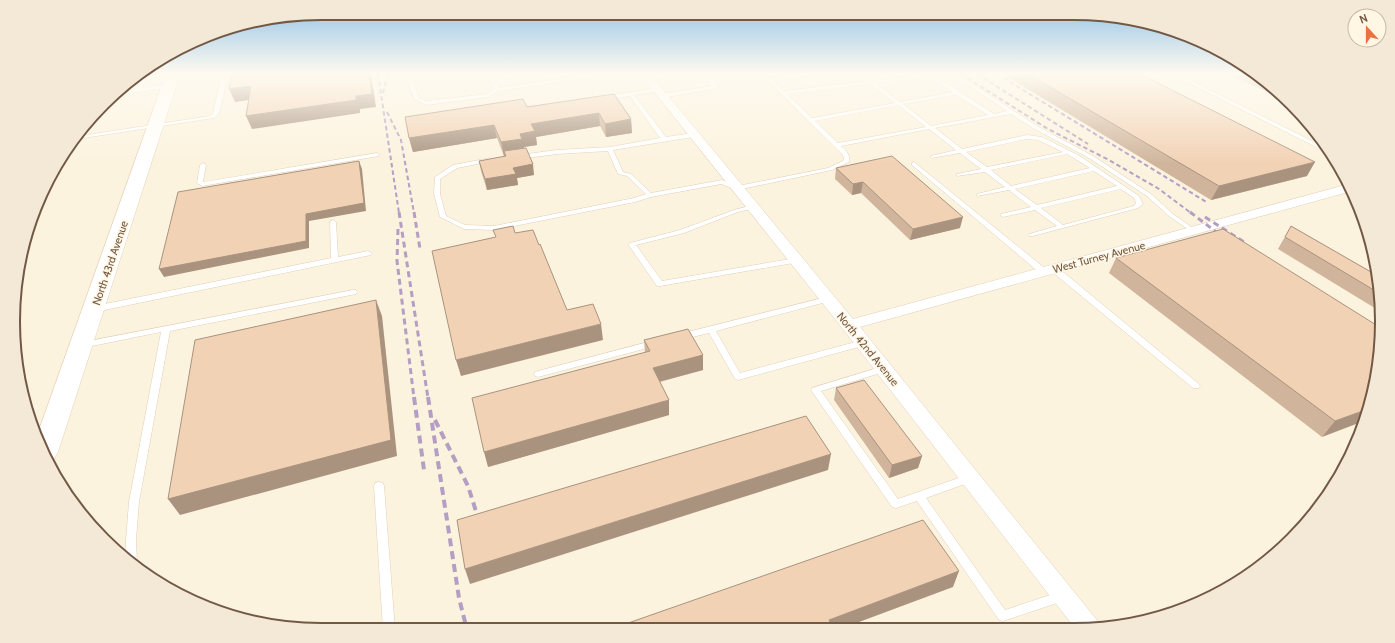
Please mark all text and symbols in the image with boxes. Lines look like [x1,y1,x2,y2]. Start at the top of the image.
north arrow [1347,8,1387,48]
text: N [1357,11,1370,27]
street label: North 43rd Avenue [89,219,131,307]
street label: West Turney Avenue [1051,238,1147,276]
street label: North 42nd Avenue [834,309,902,389]

